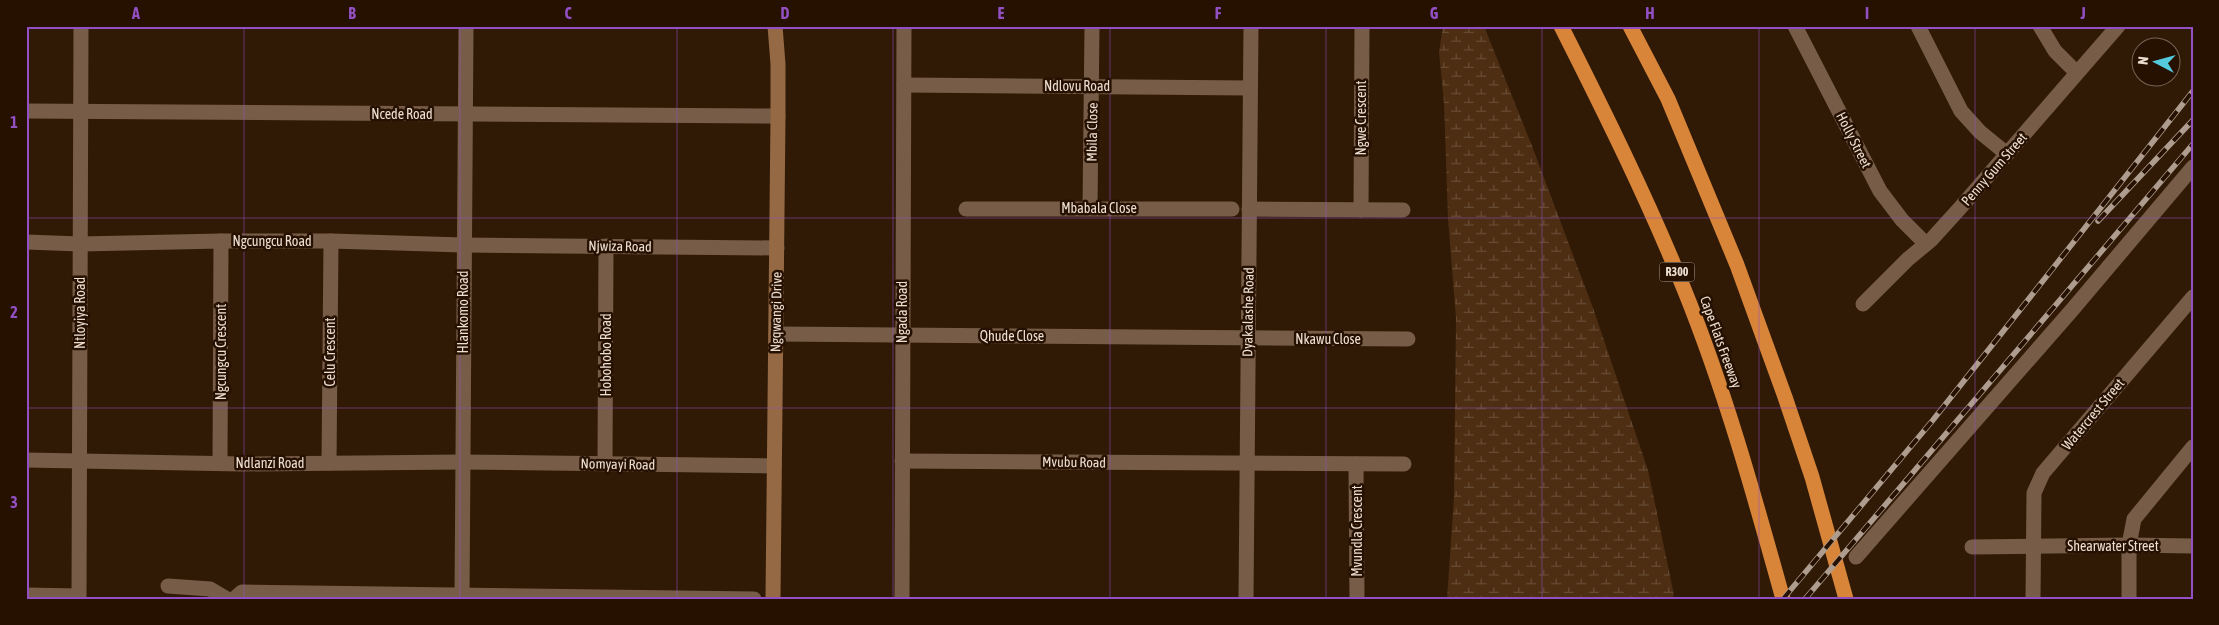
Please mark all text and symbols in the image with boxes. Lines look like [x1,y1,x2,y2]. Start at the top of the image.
text: A [131,4,140,22]
text: B [348,4,356,22]
text: C [564,4,572,22]
text: D [781,4,790,22]
text: E [998,4,1005,22]
text: F [1215,4,1222,22]
text: G [1430,4,1439,22]
text: H [1645,4,1655,22]
text: I [1865,4,1869,22]
text: J [2079,4,2086,22]
north arrow [2132,38,2182,88]
text: N [2135,56,2151,66]
street label: Ndlovu Road [1044,78,1110,94]
street label: Ngwe Crescent [1353,81,1369,155]
street label: Mbila Close [1083,102,1101,162]
street label: Ncede Road [371,106,433,122]
street label: Holly Street [1833,109,1875,171]
text: 1 [10,113,18,131]
street label: Penny Gum Street [1958,129,2030,209]
street label: Mbabala Close [1061,200,1137,216]
street label: Ngcungcu Road [232,233,312,249]
street label: Njwiza Road [588,237,652,255]
road number: R300 [1660,262,1694,282]
street label: Dyakalashe Road [1239,267,1257,357]
street label: Hlankomo Road [455,271,471,353]
street label: Ngqwangi Drive [767,272,785,352]
street label: Ntloyiya Road [72,277,88,349]
street label: Ngada Road [894,281,910,343]
street label: Cape Flats Freeway [1697,294,1745,391]
text: 2 [10,303,18,321]
street label: Ngcungcu Crescent [213,304,229,400]
street label: Hobohobo Road [598,313,614,397]
street label: Celu Crescent [322,317,338,387]
street label: Qhude Close [980,328,1044,344]
street label: Nkawu Close [1295,331,1361,347]
street label: Watercrest Street [2059,375,2127,453]
street label: Mvubu Road [1042,453,1106,471]
street label: Ndlanzi Road [236,455,304,471]
street label: Nomyayi Road [581,455,655,473]
street label: Mvundla Crescent [1349,485,1365,577]
text: 3 [10,493,18,511]
street label: Shearwater Street [2067,538,2159,554]

